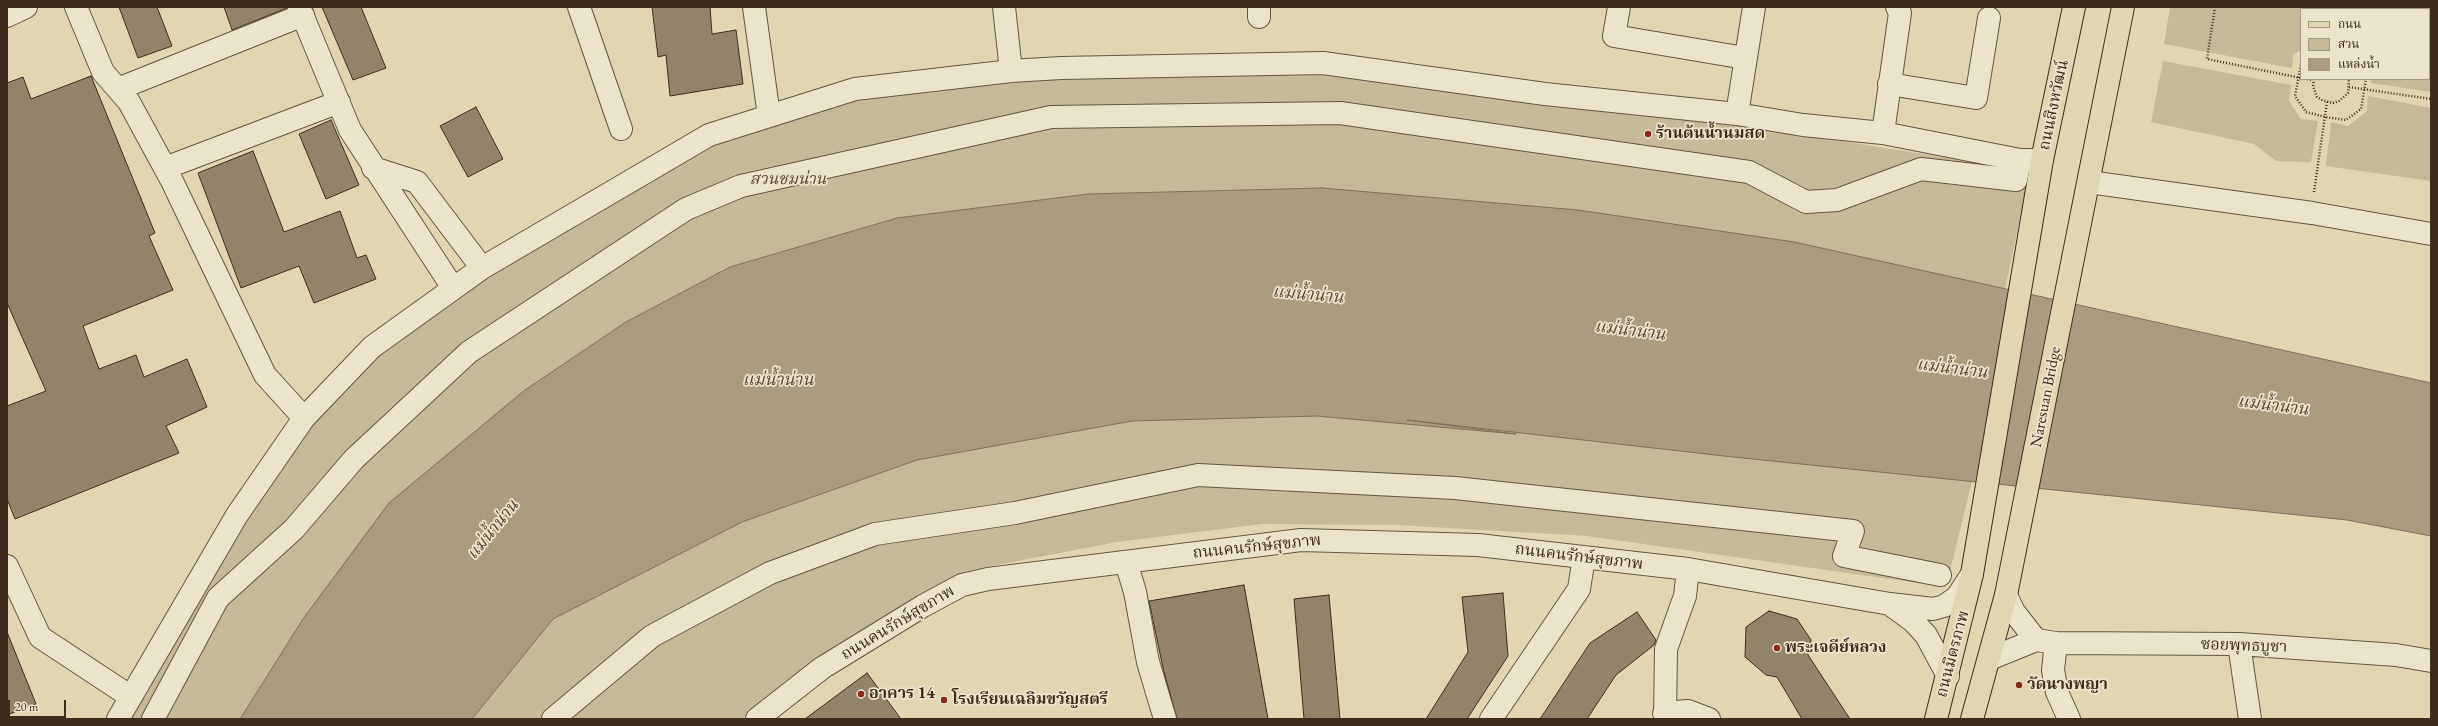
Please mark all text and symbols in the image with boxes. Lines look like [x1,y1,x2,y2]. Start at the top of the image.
legend [2300,8,2430,80]
text: ถนน [2338,16,2361,32]
text: สวน [2338,36,2359,52]
text: แหล่งน้ำ [2338,56,2380,72]
street label: ถนนสิงหวัฒน์ [2035,58,2073,152]
place label: ร้านต้นน้ำนมสด [1656,124,1765,144]
marker: ร้านต้นน้ำนมสด [1643,129,1653,139]
park label: สวนชมน่าน [750,170,826,190]
water label: แม่น้ำน่าน [1272,282,1344,308]
water label: แม่น้ำน่าน [1593,317,1667,345]
street label: Naresuan Bridge [2027,345,2065,449]
water label: แม่น้ำน่าน [1915,355,1989,383]
water label: แม่น้ำน่าน [742,370,814,390]
water label: แม่น้ำน่าน [2236,392,2310,420]
water label: แม่น้ำน่าน [463,496,523,564]
street label: ถนนคนรักษ์สุขภาพ [1192,531,1322,563]
street label: ถนนคนรักษ์สุขภาพ [1514,540,1644,574]
street label: ถนนคนรักษ์สุขภาพ [838,582,958,664]
street label: ถนนมิตรภาพ [1932,608,1974,700]
street label: ซอยพุทธบูชา [2200,635,2288,657]
place label: พระเจดีย์หลวง [1785,638,1886,658]
marker: พระเจดีย์หลวง [1772,643,1782,653]
place label: วัดนางพญา [2027,675,2108,695]
marker: วัดนางพญา [2014,680,2024,690]
place label: อาคาร 14 [869,684,935,704]
marker: อาคาร 14 [856,689,866,699]
place label: โรงเรียนเฉลิมขวัญสตรี [952,690,1108,710]
scale bar [10,692,68,718]
marker: โรงเรียนเฉลิมขวัญสตรี [939,695,949,705]
text: 20 m [15,699,38,715]

